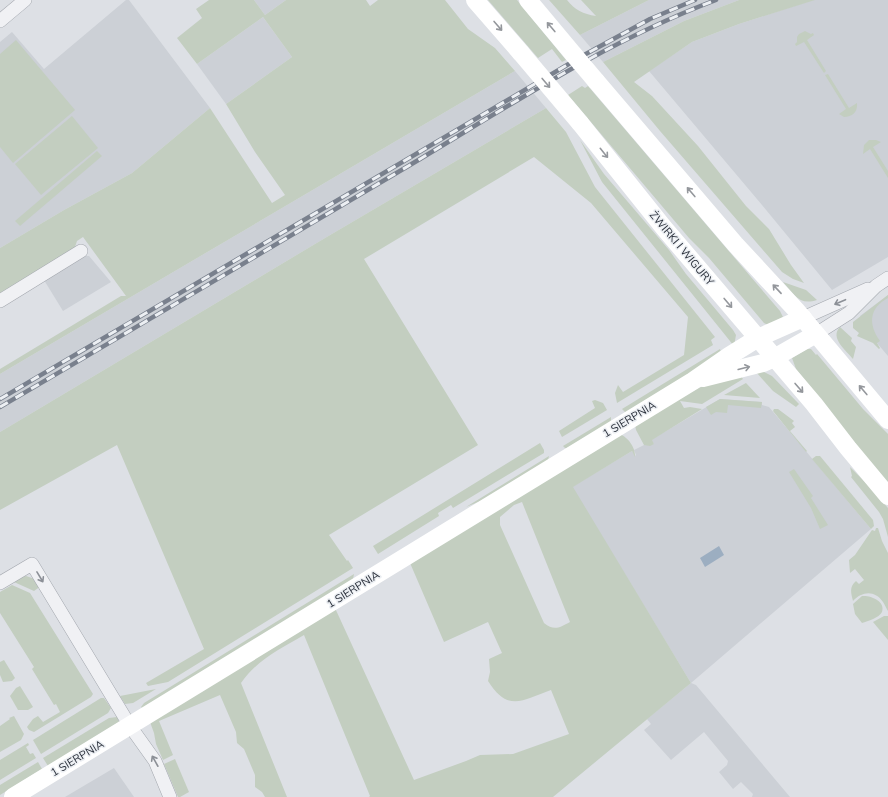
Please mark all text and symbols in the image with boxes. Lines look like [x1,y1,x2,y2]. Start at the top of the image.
one-way arrow [493,21,502,31]
one-way arrow [547,22,556,33]
one-way arrow [542,77,551,88]
one-way arrow [600,148,609,159]
one-way arrow [686,186,695,197]
street label: ŻWIRKI I WIGURY [647,208,717,288]
one-way arrow [772,284,782,294]
one-way arrow [723,297,732,308]
one-way arrow [834,299,846,306]
one-way arrow [737,364,750,371]
one-way arrow [795,382,804,393]
one-way arrow [858,385,867,396]
street label: 1 SIERPNIA [600,398,658,440]
street label: 1 SIERPNIA [324,567,382,611]
one-way arrow [37,571,45,583]
street label: 1 SIERPNIA [48,737,106,779]
one-way arrow [150,755,158,767]

